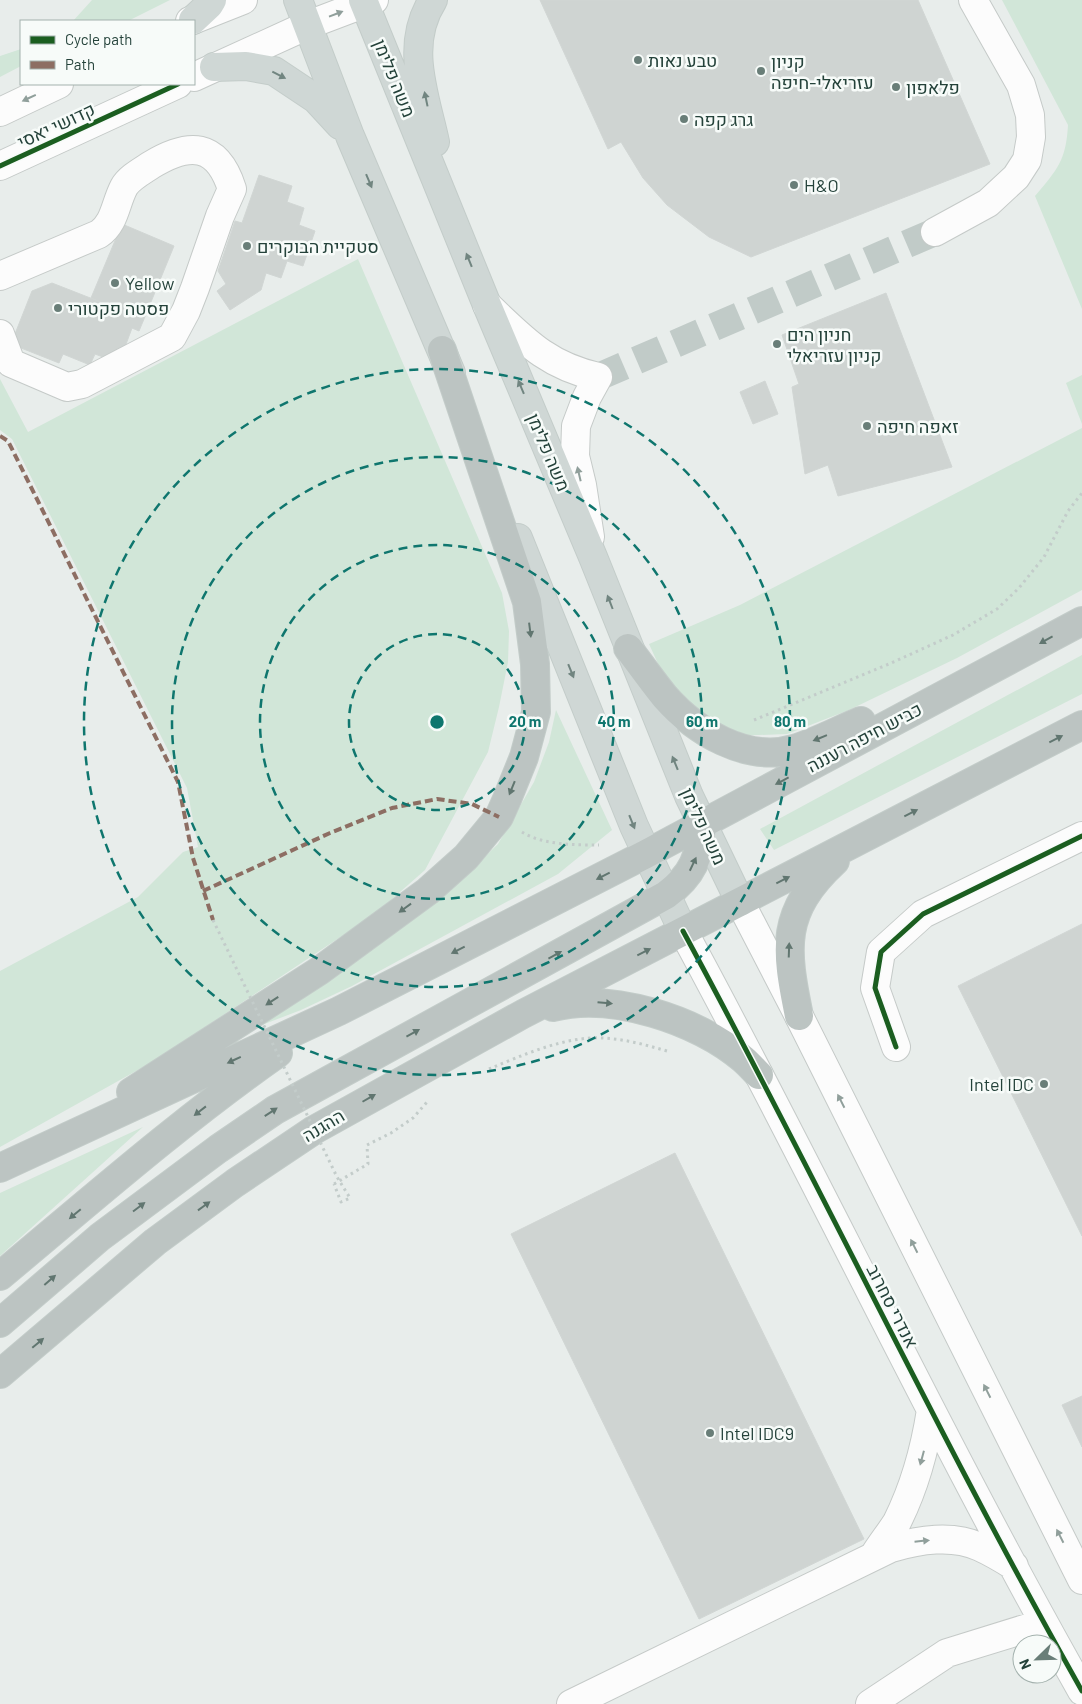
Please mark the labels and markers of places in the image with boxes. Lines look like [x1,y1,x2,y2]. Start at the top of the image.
place label: טבע נאות [648,49,717,71]
place label: קניון עזריאלי-חיפה [771,50,874,93]
marker: טבע נאות [632,54,644,66]
marker: קניון עזריאלי-חיפה [755,65,767,77]
place label: פלאפון [906,76,960,98]
marker: פלאפון [890,81,902,93]
place label: גרג קפה [694,108,753,130]
marker: גרג קפה [678,113,690,125]
place label: H&O [804,174,839,196]
marker: H&O [788,179,800,191]
place label: סטקיית הבוקרים [257,235,379,257]
marker: סטקיית הבוקרים [241,240,253,252]
place label: Yellow [125,272,174,294]
marker: Yellow [109,277,121,289]
place label: פסטה פקטורי [68,297,169,319]
marker: פסטה פקטורי [52,302,64,314]
place label: חניון הים קניון עזריאלי [787,323,882,366]
marker: חניון הים קניון עזריאלי [771,338,783,350]
place label: זאפה חיפה [877,415,959,437]
marker: זאפה חיפה [861,420,873,432]
centre of rings [428,713,446,731]
place label: Intel IDC [969,1073,1034,1095]
marker: Intel IDC [1038,1078,1050,1090]
place label: Intel IDC9 [720,1422,794,1444]
marker: Intel IDC9 [704,1427,716,1439]

